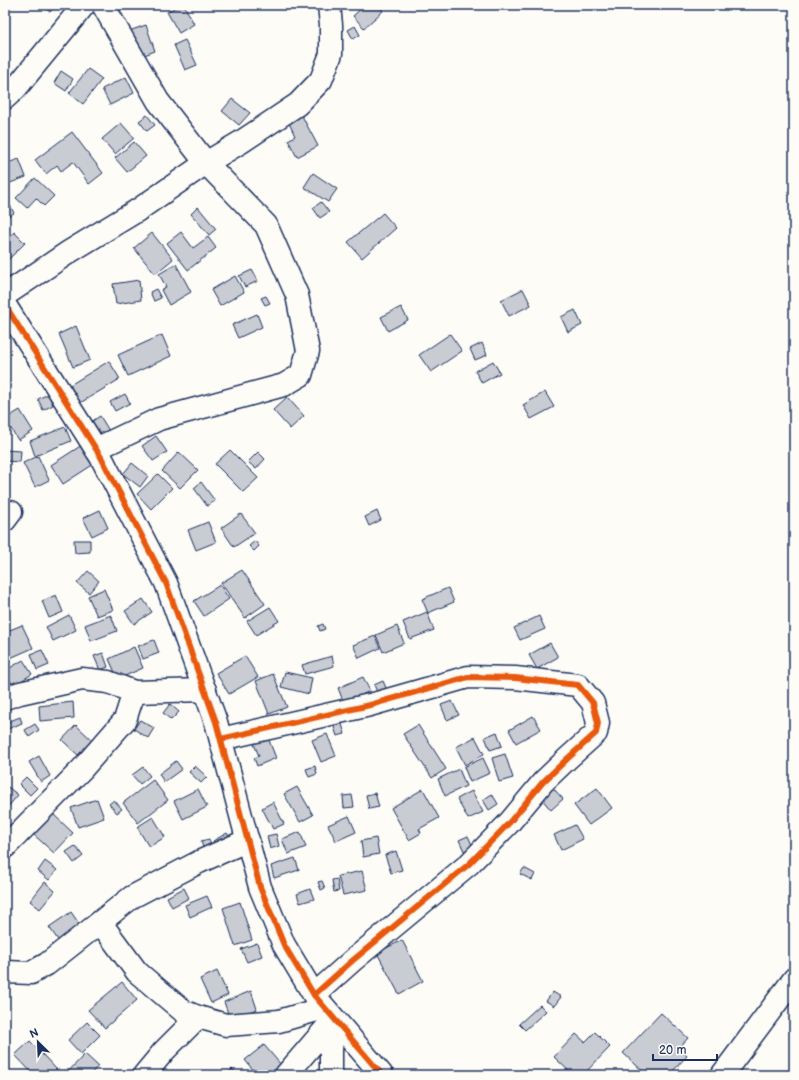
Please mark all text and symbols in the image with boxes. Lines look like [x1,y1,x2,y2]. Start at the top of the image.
north arrow [18,1022,58,1062]
text: N [28,1026,41,1041]
scale bar [653,1036,717,1062]
text: 20 m [659,1043,686,1058]

